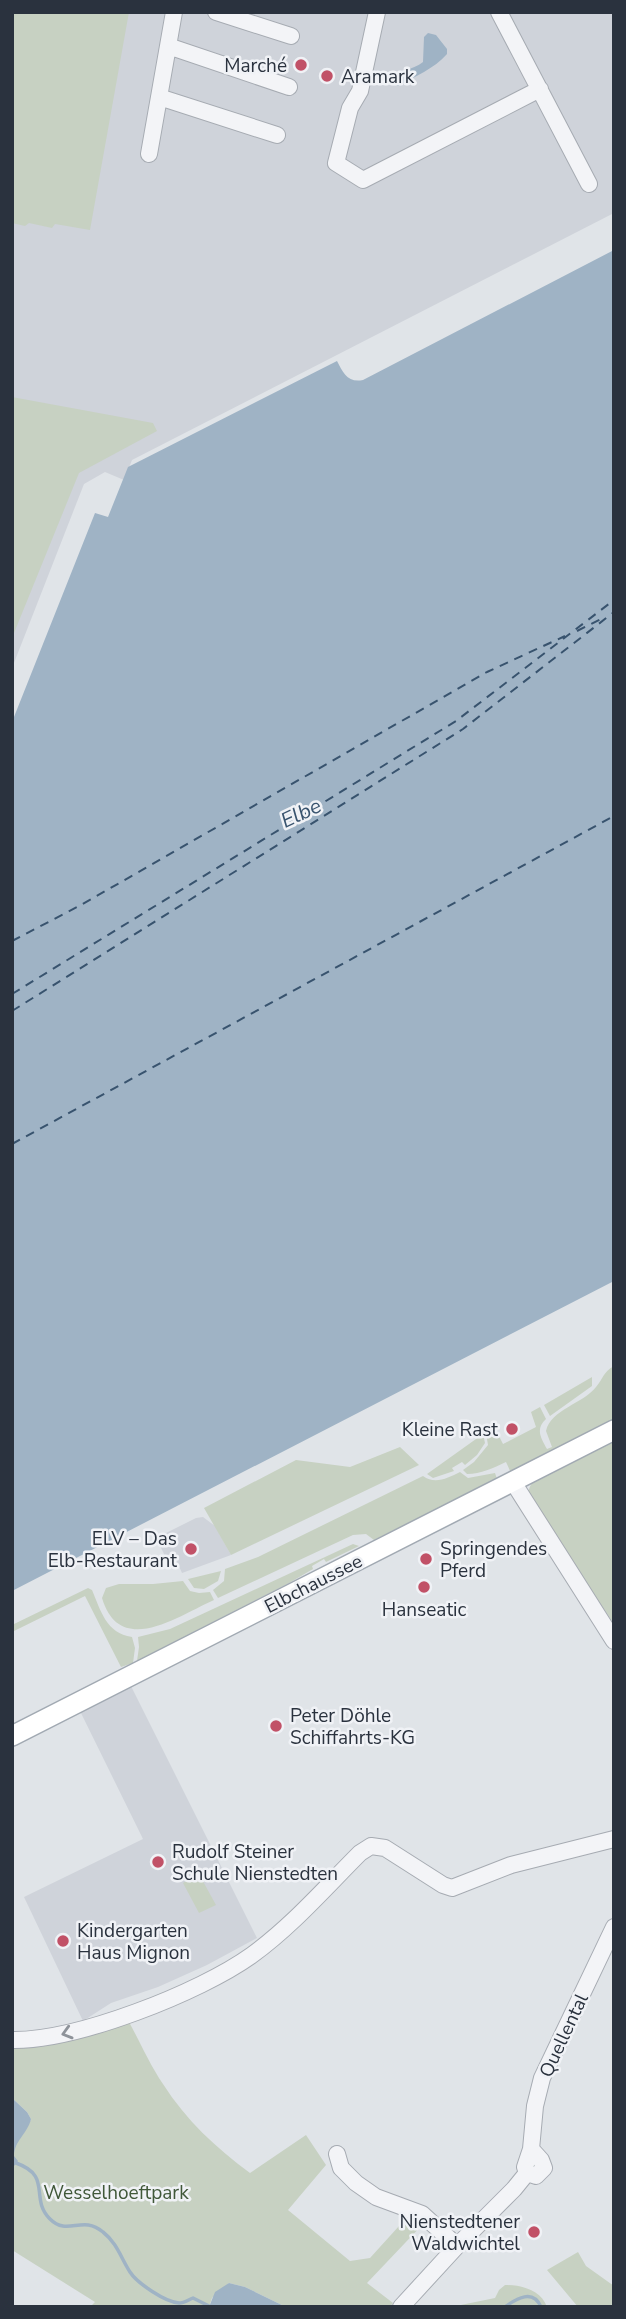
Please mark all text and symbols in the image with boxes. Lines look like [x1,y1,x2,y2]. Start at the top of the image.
place label: Marché [224,53,287,79]
marker: Marché [293,57,309,73]
place label: Aramark [341,64,415,90]
marker: Aramark [319,68,335,84]
water label: Elbe [276,791,326,835]
place label: Kleine Rast [402,1417,498,1443]
marker: Kleine Rast [504,1421,520,1437]
place label: ELV – Das Elb-Restaurant [48,1526,177,1574]
place label: Springendes Pferd [440,1536,547,1584]
marker: ELV – Das Elb-Restaurant [183,1541,199,1557]
street label: Elbchaussee [260,1548,367,1620]
marker: Springendes Pferd [418,1551,434,1567]
marker: Hanseatic [416,1579,432,1595]
place label: Hanseatic [382,1597,466,1623]
place label: Peter Döhle Schiffahrts-KG [290,1703,415,1751]
marker: Peter Döhle Schiffahrts-KG [268,1718,284,1734]
place label: Rudolf Steiner Schule Nienstedten [172,1839,338,1887]
marker: Rudolf Steiner Schule Nienstedten [150,1854,166,1870]
place label: Kindergarten Haus Mignon [77,1918,190,1966]
marker: Kindergarten Haus Mignon [55,1933,71,1949]
street label: Quellental [533,1989,595,2082]
one-way arrow [62,2025,74,2039]
park label: Wesselhoeftpark [43,2180,189,2206]
place label: Nienstedtener Waldwichtel [399,2209,520,2257]
marker: Nienstedtener Waldwichtel [526,2224,542,2240]

